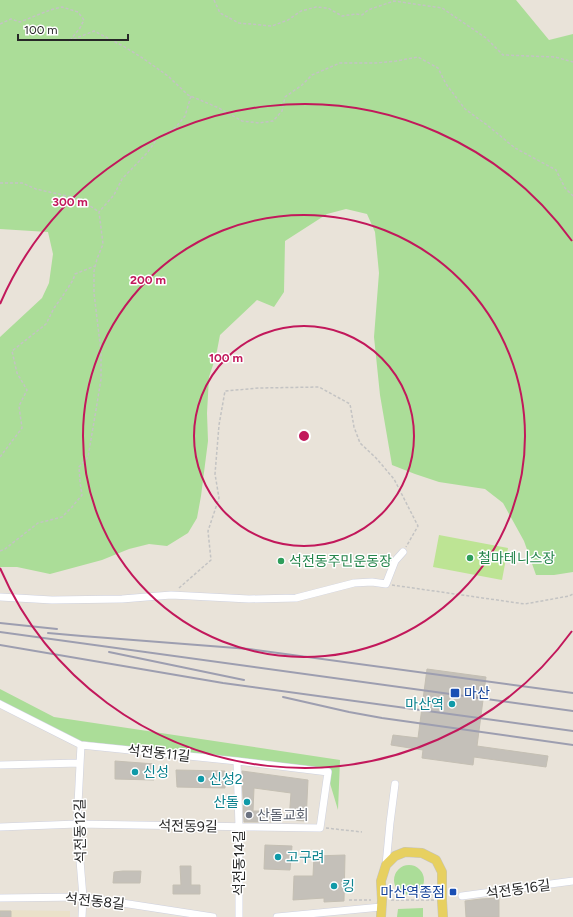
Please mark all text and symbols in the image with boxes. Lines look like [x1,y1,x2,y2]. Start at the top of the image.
scale bar [18,16,128,42]
text: 100 m [24,23,58,37]
text: 300 m [52,195,88,209]
text: 200 m [130,273,166,287]
text: 100 m [209,351,243,365]
centre of rings [297,429,311,443]
place label: 철마테니스장 [478,550,555,567]
place label: 석전동주민운동장 [289,553,392,570]
marker: 철마테니스장 [465,553,475,563]
marker: 석전동주민운동장 [276,556,286,566]
place label: 마산 [464,685,490,702]
marker: 마산 [449,687,461,699]
place label: 마산역 [405,696,444,713]
marker: 마산역 [447,699,457,709]
street label: 석전동11길 [127,742,191,765]
place label: 신성 [143,764,169,781]
marker: 신성 [130,767,140,777]
place label: 신성2 [209,771,243,788]
marker: 신성2 [196,774,206,784]
place label: 산돌 [213,794,239,811]
marker: 산돌 [242,797,252,807]
street label: 석전동12길 [71,798,90,864]
place label: 산돌교회 [257,807,309,824]
marker: 산돌교회 [244,810,254,820]
street label: 석전동9길 [158,817,218,836]
street label: 석전동14길 [231,830,248,896]
place label: 고구려 [286,849,325,866]
marker: 고구려 [273,852,283,862]
street label: 석전동16길 [485,877,552,902]
place label: 킹 [342,878,355,895]
marker: 킹 [329,881,339,891]
place label: 마산역종점 [381,884,445,901]
marker: 마산역종점 [448,887,458,897]
street label: 석전동8길 [64,890,126,913]

